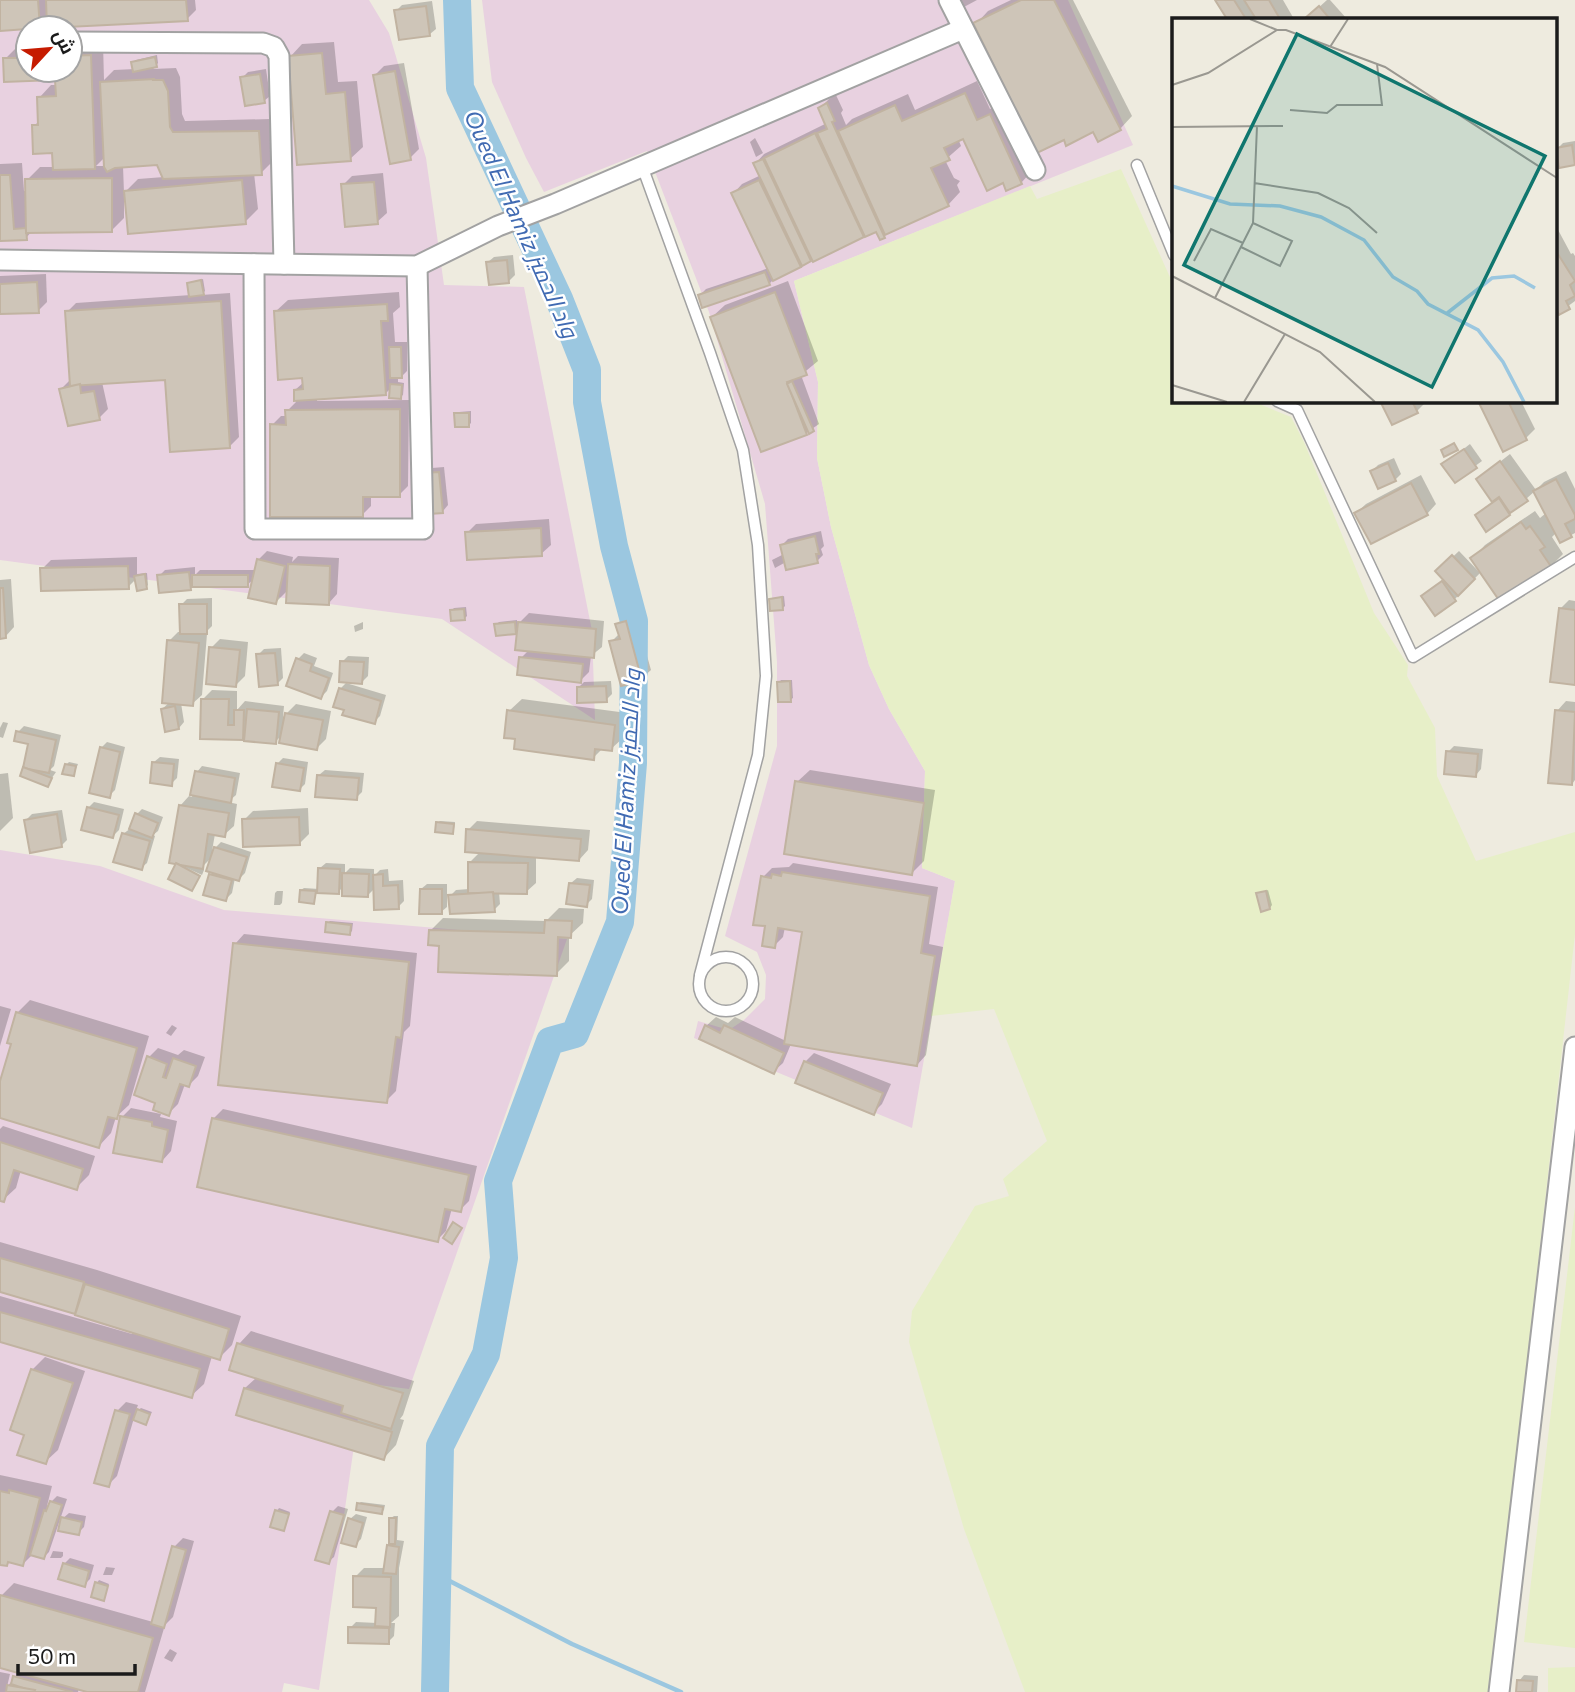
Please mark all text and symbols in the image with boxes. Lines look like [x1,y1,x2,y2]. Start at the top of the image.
north arrow [14,14,84,84]
inset map [1172,18,1558,402]
text: ش [48,25,80,58]
water label: Oued El Hamiz واد الحميز [458,105,585,344]
water label: Oued El Hamiz واد الحميز [605,667,647,916]
scale bar [18,1632,135,1676]
text: 50 m [28,1643,76,1668]

